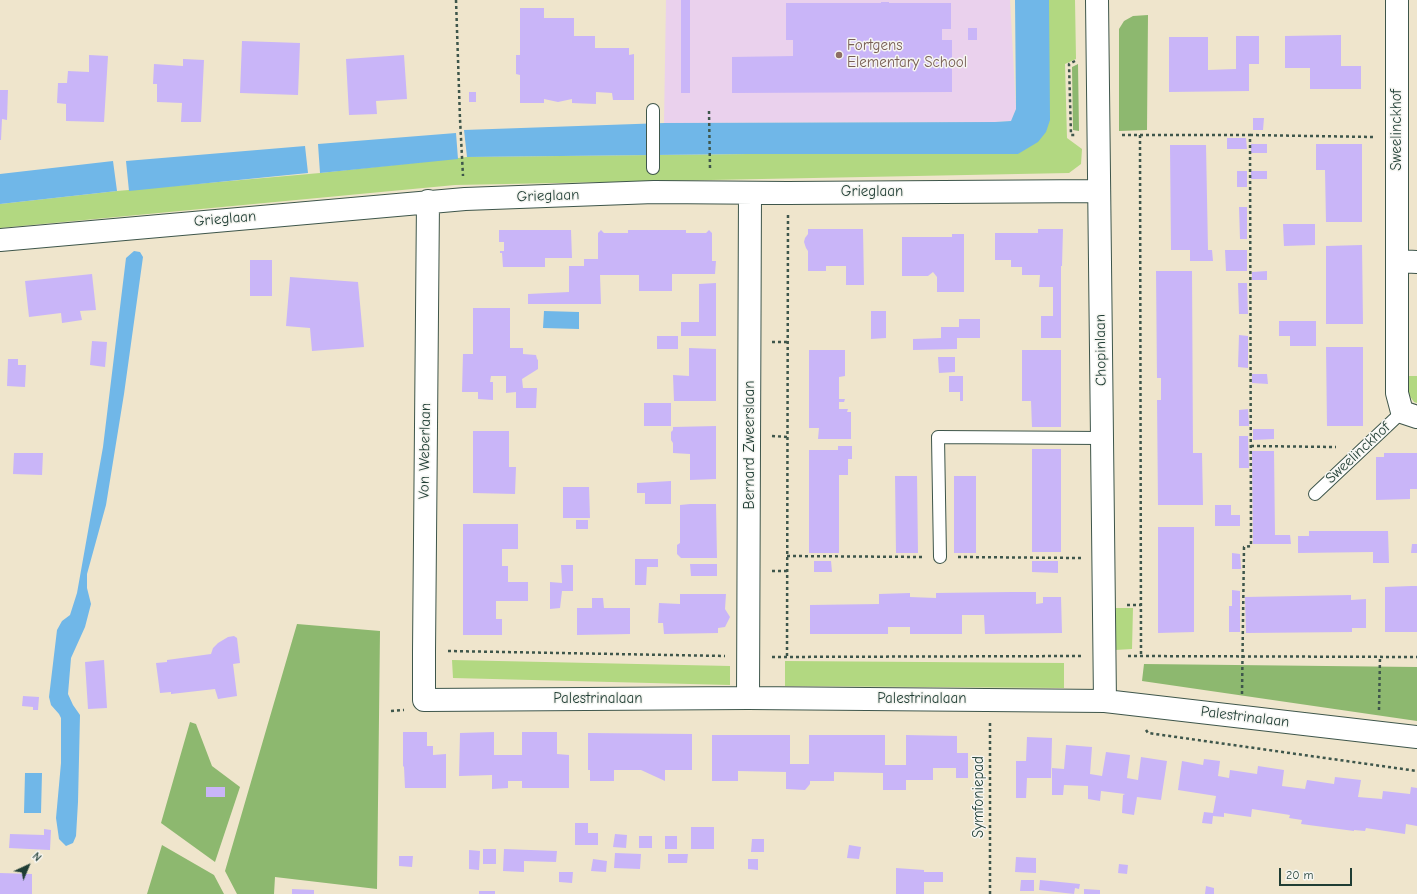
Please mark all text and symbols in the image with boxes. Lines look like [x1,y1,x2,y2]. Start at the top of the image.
place label: Fortgens Elementary School [847,37,967,72]
marker: Fortgens Elementary School [834,50,844,60]
street label: Sweelinckhof [1388,89,1406,171]
street label: Grieglaan [841,183,903,201]
street label: Grieglaan [516,186,580,206]
street label: Grieglaan [193,207,257,231]
street label: Chopinlaan [1091,314,1111,386]
street label: Bernard Zweerslaan [741,381,759,509]
street label: Von Weberlaan [415,403,435,499]
street label: Sweelinckhof [1322,419,1394,487]
street label: Palestrinalaan [553,690,643,708]
street label: Palestrinalaan [877,690,967,708]
street label: Palestrinalaan [1200,703,1290,731]
street label: Symfoniepad [970,756,988,838]
north arrow [8,846,48,886]
text: N [30,850,44,864]
scale bar [1281,860,1354,886]
text: 20 m [1286,868,1314,882]

